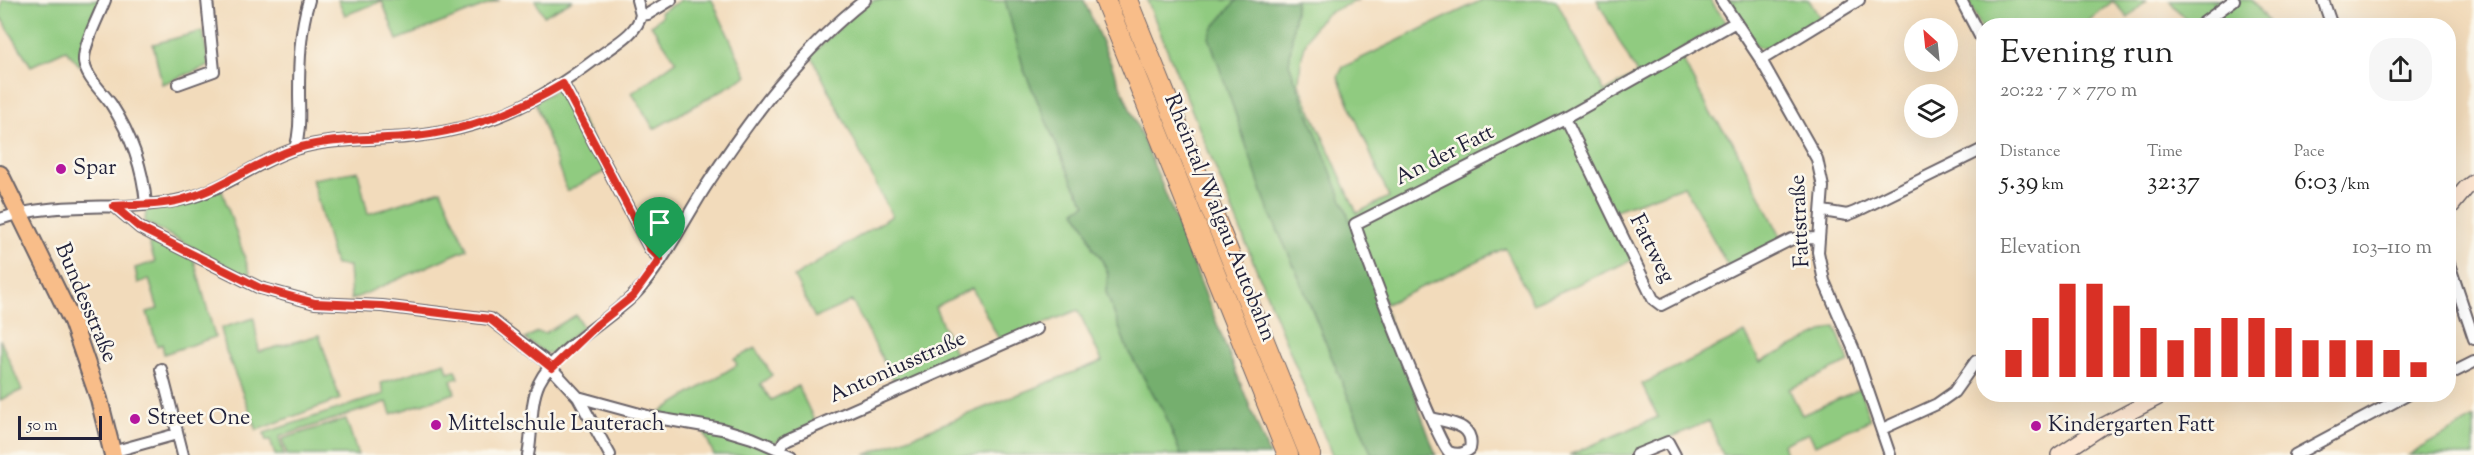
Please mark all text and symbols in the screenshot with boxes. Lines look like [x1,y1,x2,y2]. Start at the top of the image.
north arrow [1904,18,1958,72]
map controls [1904,18,1958,138]
text: Evening run [2000,30,2174,78]
button: share [2369,38,2432,101]
text: 20:22 · 7 × 770 m [2000,77,2137,106]
button: layers [1904,84,1958,138]
street label: Rheintal/Walgau Autobahn [1155,89,1283,347]
street label: An der Fatt [1390,117,1501,195]
text: Distance [2000,141,2060,164]
text: Time [2147,141,2183,164]
text: Pace [2294,141,2325,164]
place label: Spar [73,153,116,185]
marker: Spar [54,162,68,176]
text: 5.39 [2000,164,2038,201]
text: 32:37 [2147,164,2200,201]
text: 6:03 [2294,164,2337,201]
street label: Fattstraße [1783,174,1819,268]
text: km [2038,174,2064,197]
text: /km [2337,174,2370,197]
pin [634,197,685,259]
icon: arrive [643,206,676,239]
street label: Fattweg [1620,209,1682,289]
text: Elevation [2000,234,2081,263]
text: 103–110 m [2352,234,2432,263]
street label: Bundesstraße [45,238,125,368]
street label: Antoniusstraße [824,323,972,413]
place label: Street One [147,403,250,435]
place label: Mittelschule Lauterach [448,409,665,441]
place label: Kindergarten Fatt [2048,410,2215,442]
marker: Street One [128,412,142,426]
scale bar [18,413,102,440]
text: 50 m [27,415,58,438]
marker: Mittelschule Lauterach [429,418,443,432]
marker: Kindergarten Fatt [2029,419,2043,433]

